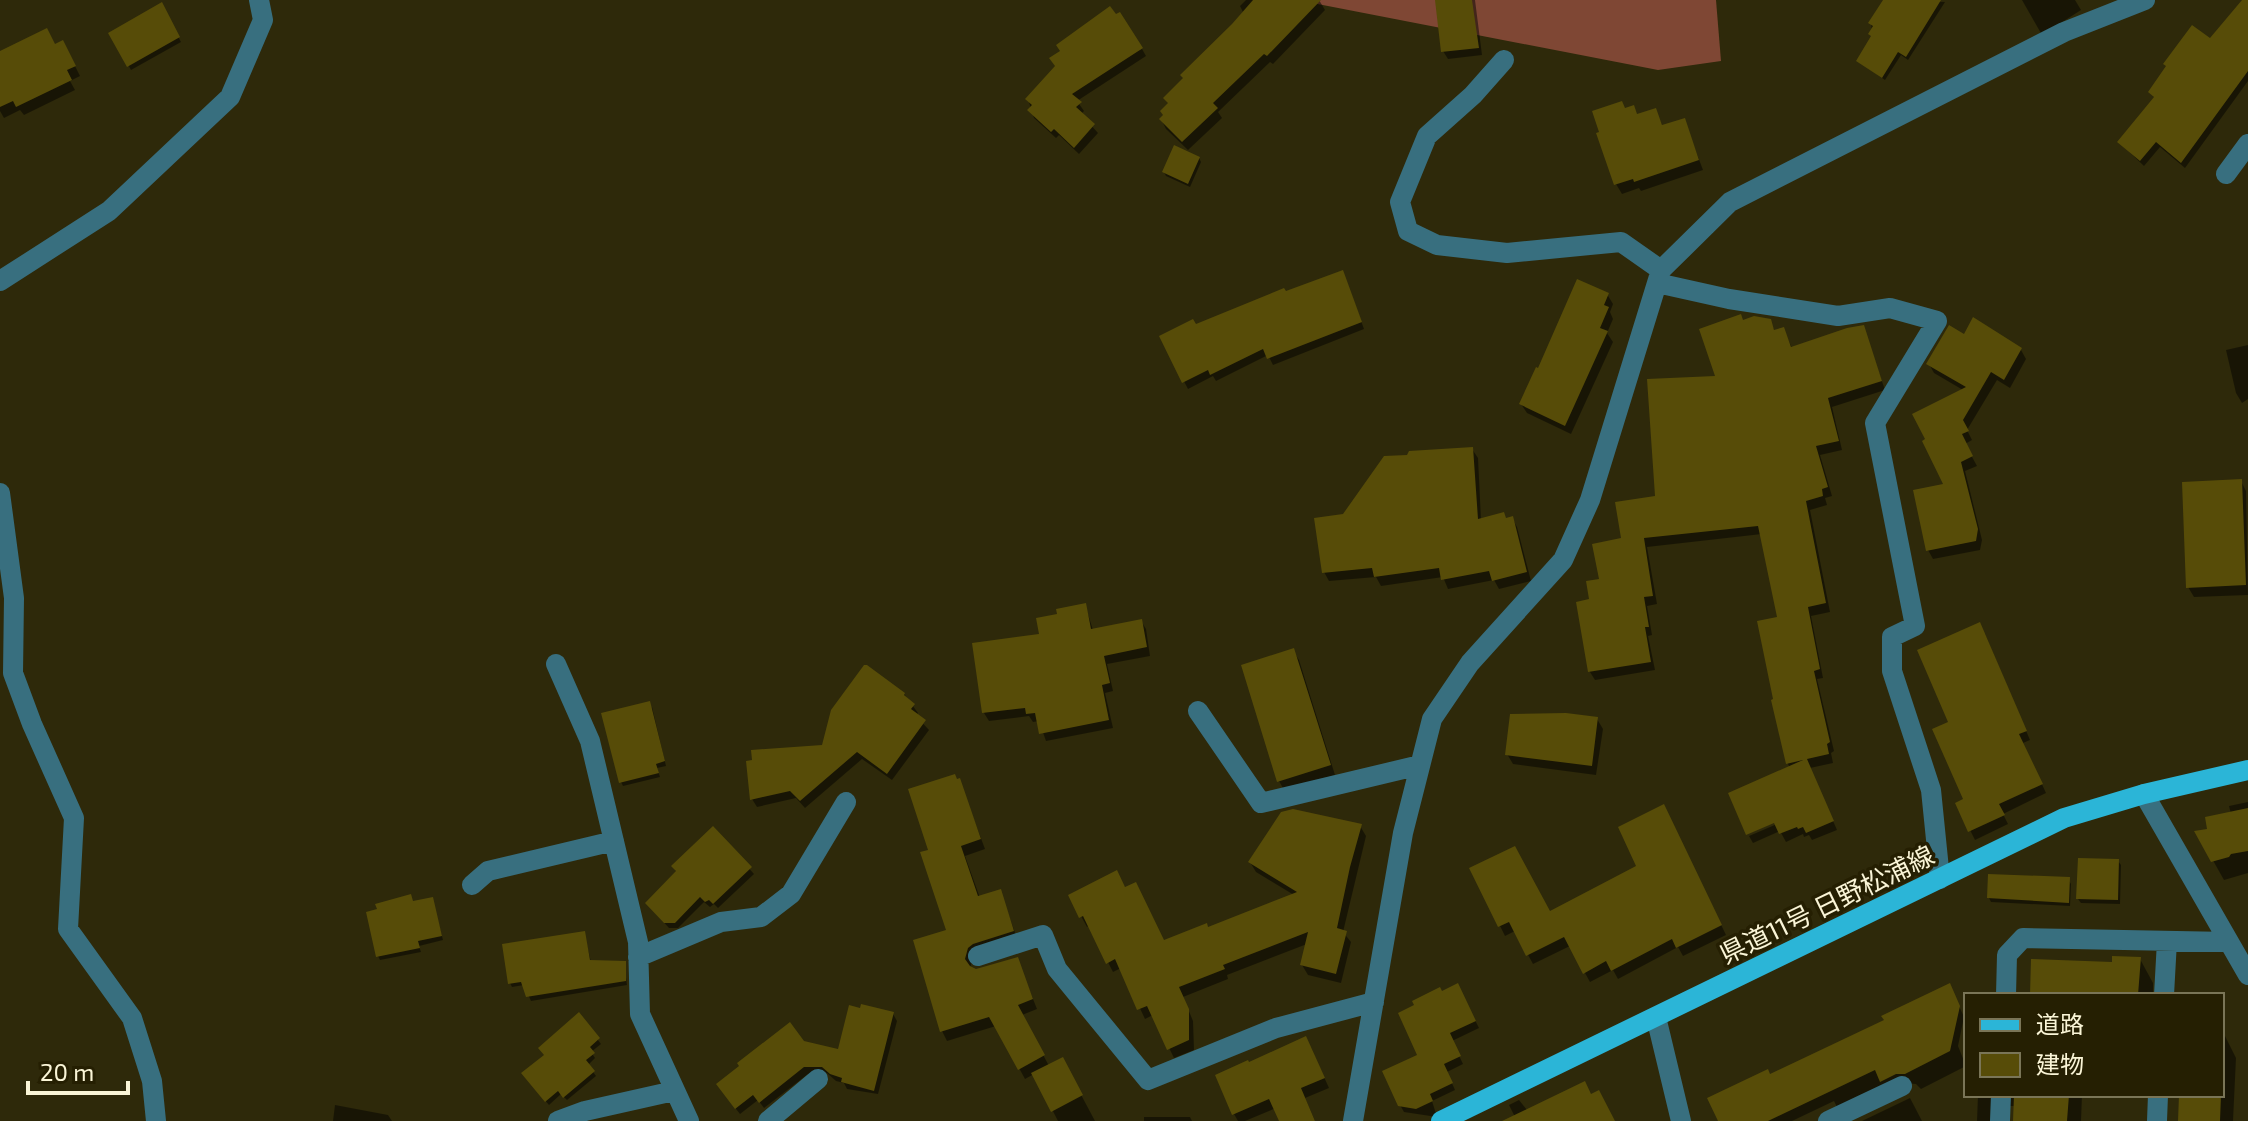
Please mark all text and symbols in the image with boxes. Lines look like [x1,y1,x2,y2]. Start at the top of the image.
street label: 県道11号 日野松浦線 [1714,838,1939,969]
legend [1964,993,2224,1097]
text: 道路 [2036,1009,2084,1038]
scale bar [28,1045,128,1095]
text: 建物 [2036,1049,2084,1078]
text: 20 m [40,1057,94,1086]

